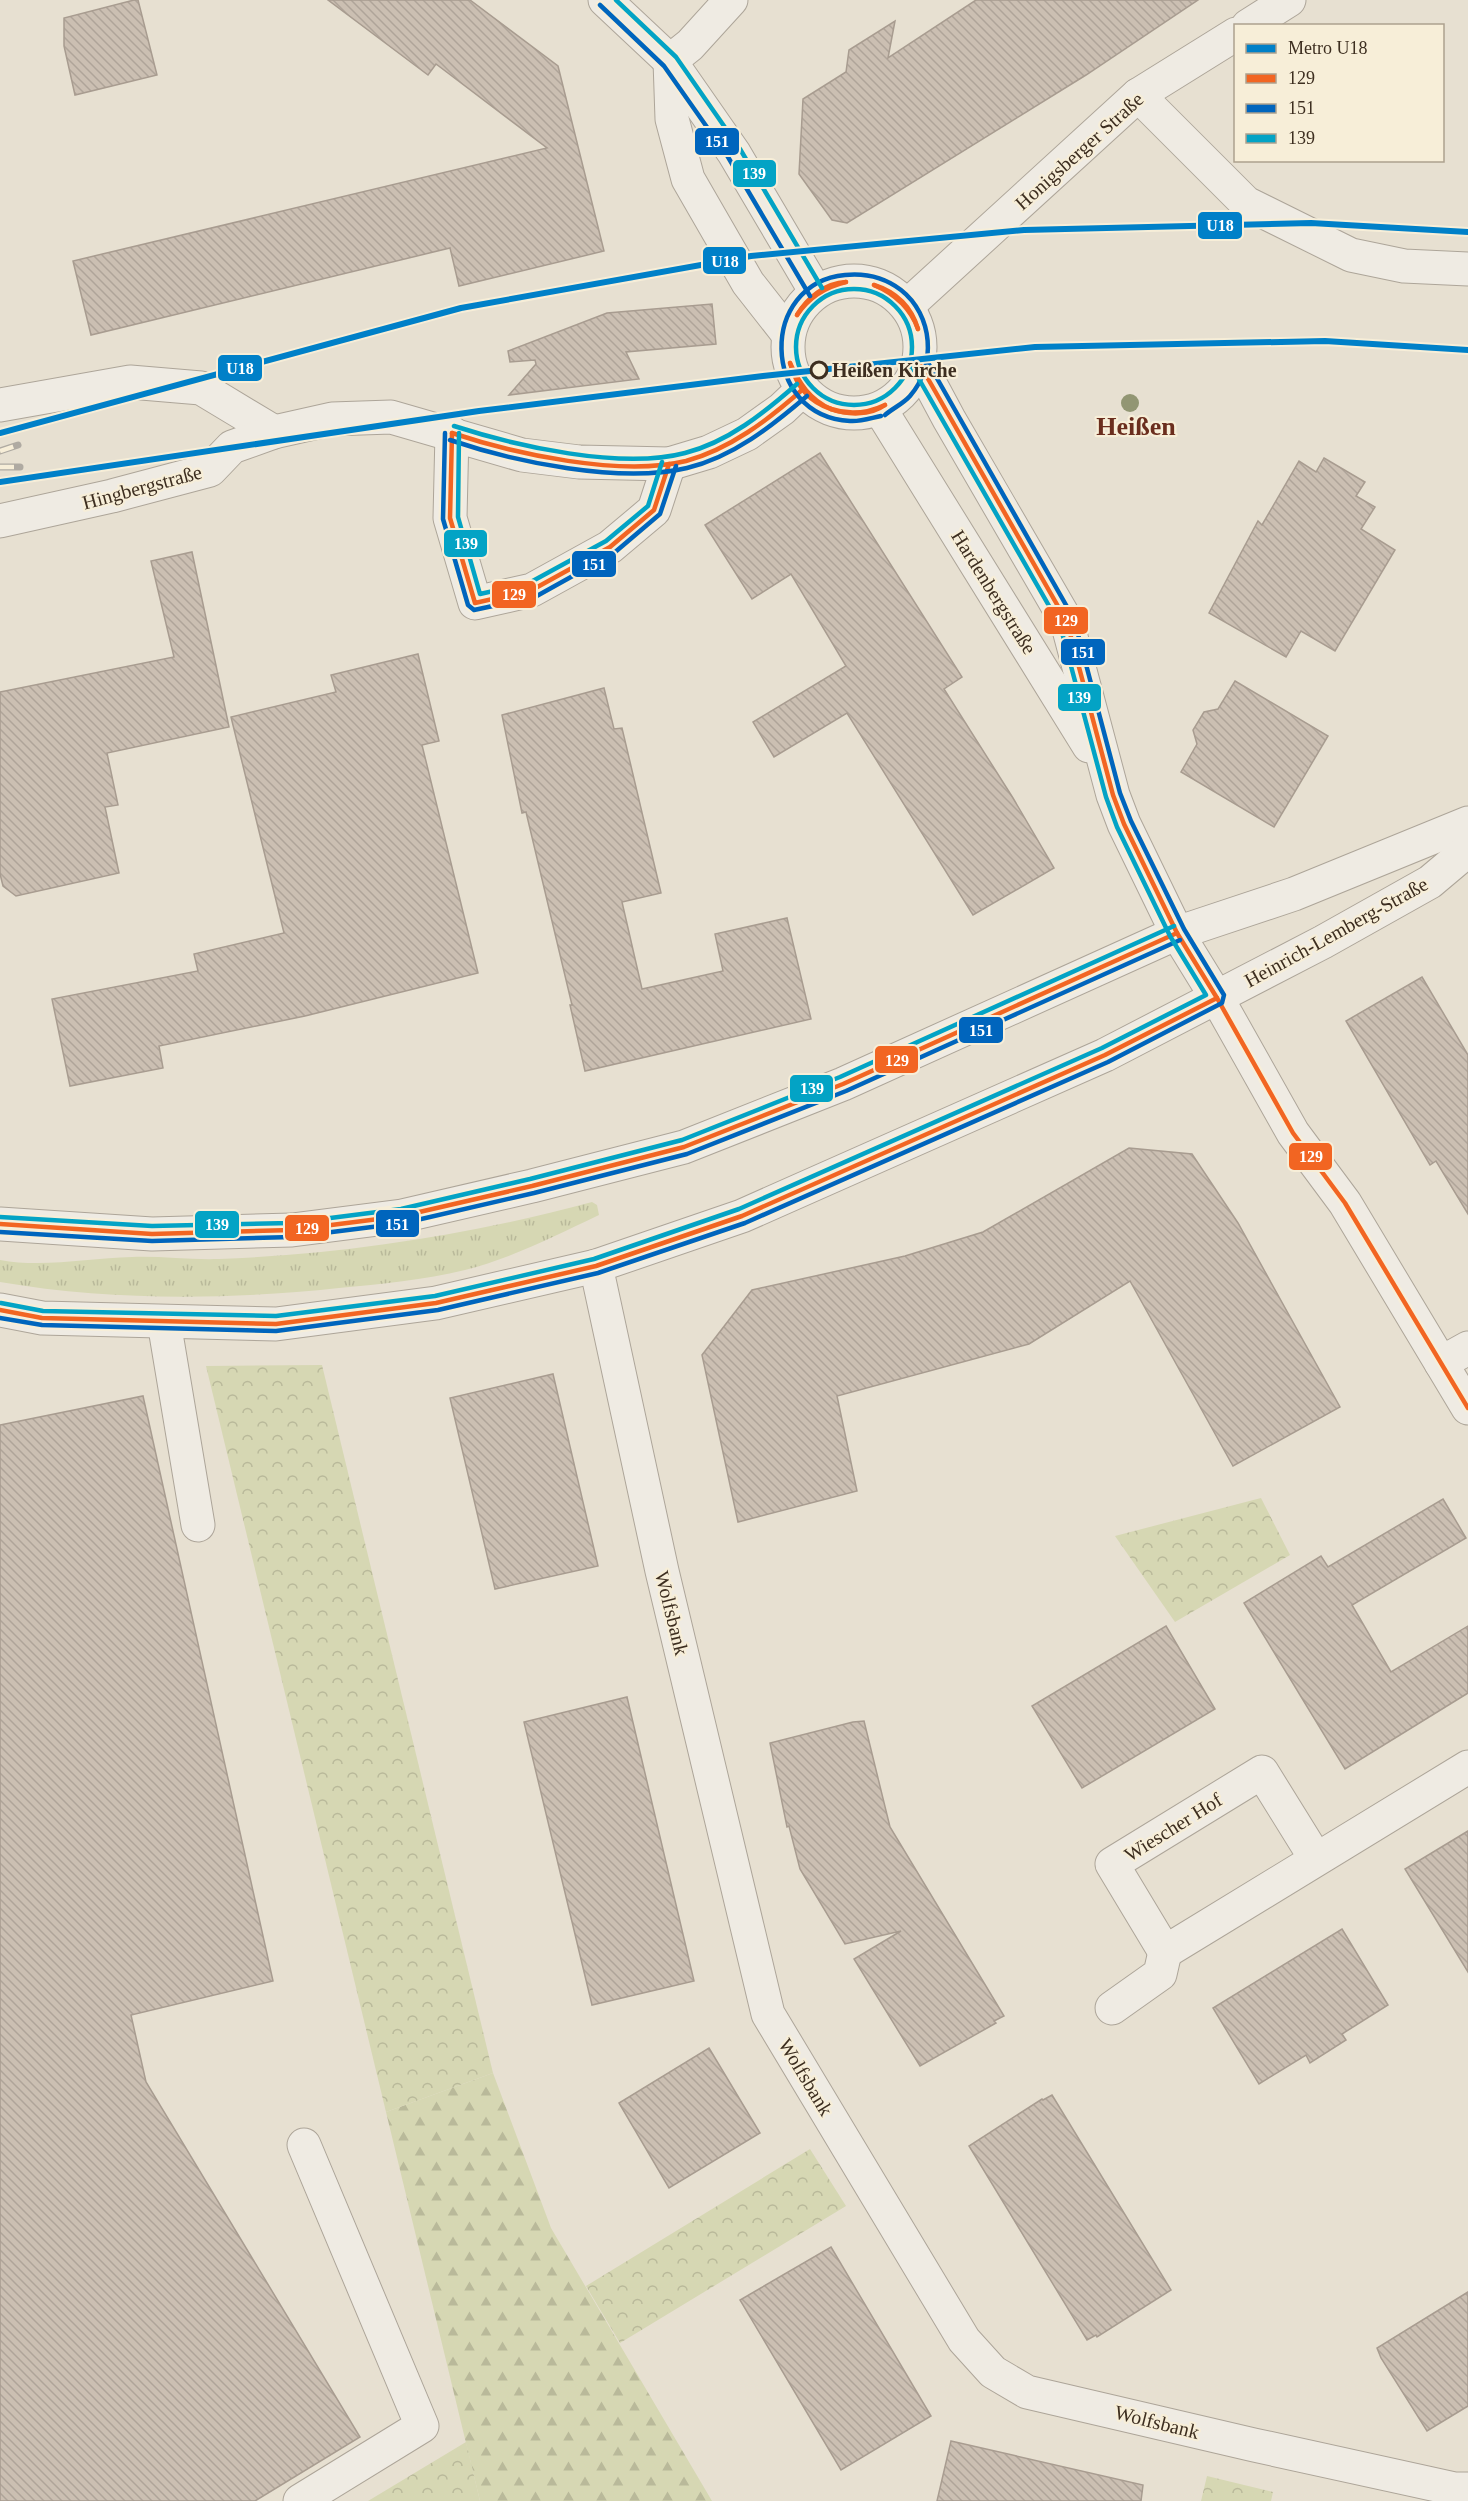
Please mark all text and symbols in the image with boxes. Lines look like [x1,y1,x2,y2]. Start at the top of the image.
legend [1234,24,1444,162]
text: Metro U18 [1288,38,1368,58]
text: 129 [1288,68,1315,88]
street label: Honigsberger Straße [1010,88,1148,215]
text: 151 [1288,98,1315,118]
line badge: 151 [694,127,740,156]
text: 139 [1288,128,1315,148]
text: 151 [705,133,729,150]
line badge: 139 [732,159,777,188]
text: 139 [742,165,766,182]
line badge: U18 [1197,211,1243,240]
text: U18 [1206,217,1234,234]
line badge: U18 [702,246,747,275]
text: U18 [711,253,739,270]
line badge: U18 [217,354,263,382]
place label: Heißen Kirche [832,359,957,381]
text: U18 [226,360,254,377]
marker: Heißen Kirche [810,361,828,379]
district label: Heißen [1096,412,1176,441]
street label: Hingbergstraße [80,460,205,515]
street label: Hardenbergstraße [946,526,1041,659]
line badge: 139 [443,529,488,558]
text: 139 [454,535,478,552]
line badge: 151 [571,550,617,578]
text: 151 [582,556,606,573]
line badge: 129 [491,580,537,609]
text: 129 [502,586,526,603]
line badge: 129 [1043,606,1089,635]
text: 129 [1054,612,1078,629]
line badge: 151 [1060,638,1106,666]
text: 151 [1071,644,1095,661]
line badge: 139 [1057,683,1102,712]
text: 139 [1067,689,1091,706]
street label: Heinrich-Lemberg-Straße [1240,872,1432,992]
line badge: 151 [958,1016,1004,1044]
text: 151 [969,1022,993,1039]
line badge: 129 [874,1045,919,1074]
text: 129 [885,1052,909,1069]
line badge: 139 [789,1074,834,1103]
text: 139 [800,1080,824,1097]
line badge: 129 [1288,1142,1333,1171]
text: 129 [1299,1148,1323,1165]
line badge: 151 [375,1209,420,1238]
line badge: 139 [194,1210,240,1239]
line badge: 129 [284,1214,330,1242]
text: 139 [205,1216,229,1233]
text: 151 [385,1216,409,1233]
text: 129 [295,1220,319,1237]
street label: Wolfsbank [651,1569,693,1657]
street label: Wiescher Hof [1120,1788,1226,1866]
street label: Wolfsbank [774,2034,838,2120]
street label: Wolfsbank [1113,2401,1201,2443]

